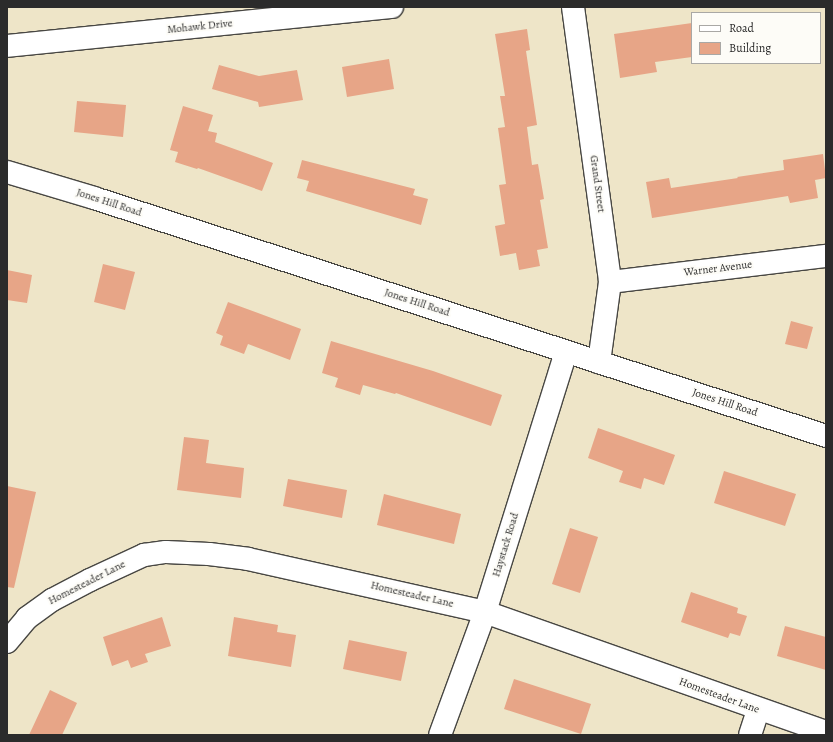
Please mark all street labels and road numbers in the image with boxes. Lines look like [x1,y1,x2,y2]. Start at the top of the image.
street label: Mohawk Drive [167,17,233,37]
street label: Grand Street [586,155,608,213]
street label: Jones Hill Road [75,186,143,220]
street label: Warner Avenue [683,258,753,280]
street label: Jones Hill Road [383,286,451,320]
street label: Jones Hill Road [691,386,759,420]
street label: Haystack Road [490,511,522,579]
street label: Homesteader Lane [46,558,128,608]
street label: Homesteader Lane [369,579,455,611]
street label: Homesteader Lane [677,675,761,717]

